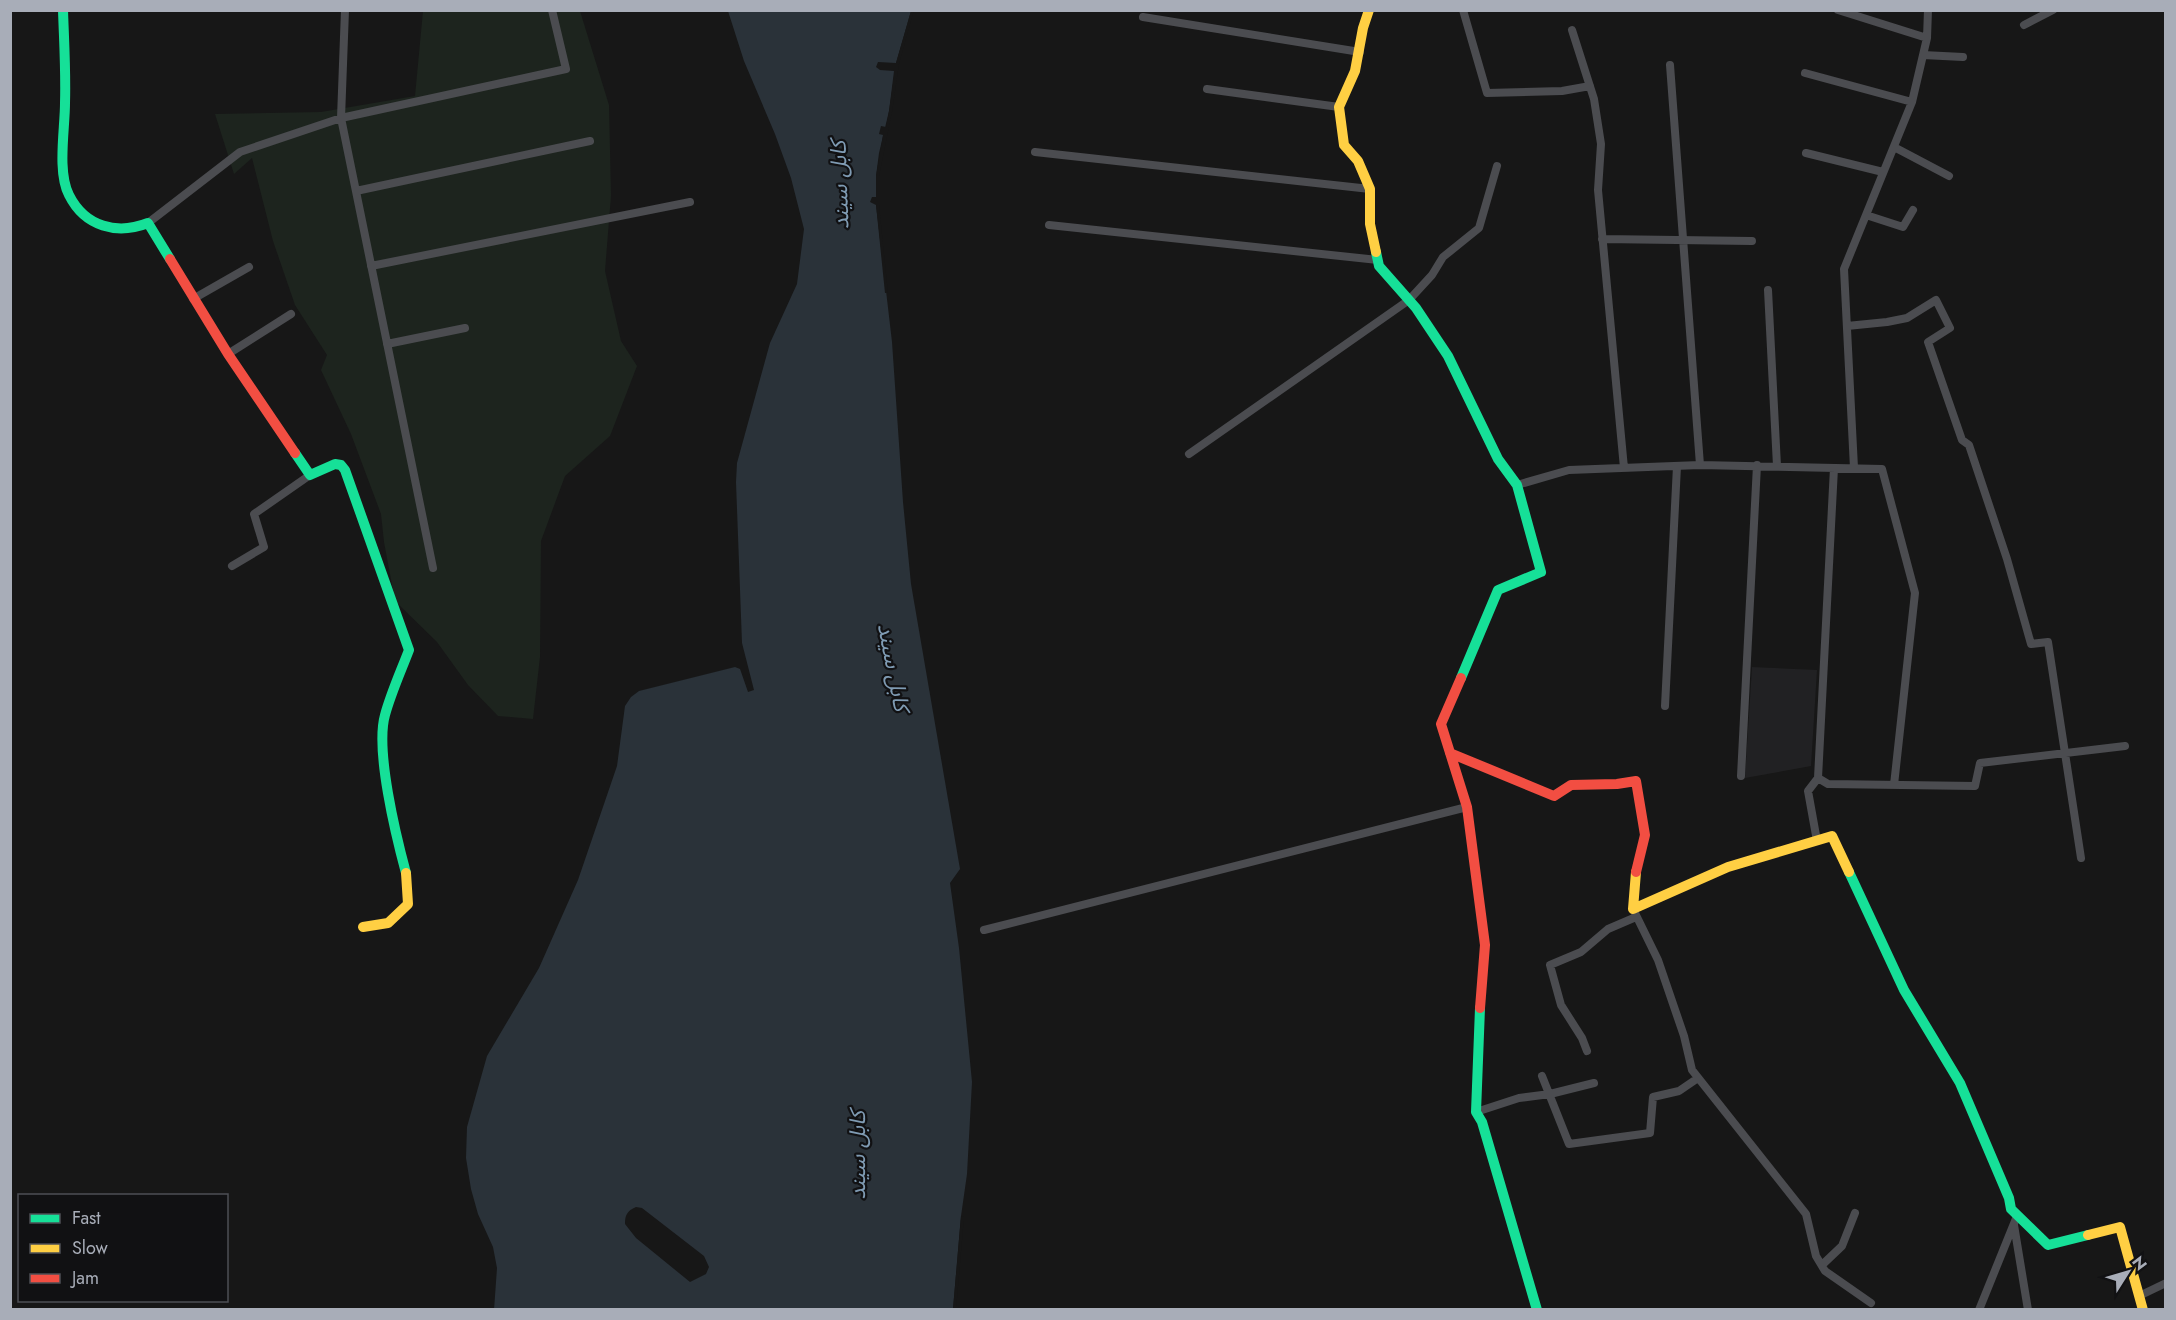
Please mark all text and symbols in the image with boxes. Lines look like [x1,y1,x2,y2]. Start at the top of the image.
water label: کابل سيند [821,136,857,230]
water label: کابل سيند [870,620,919,717]
water label: کابل سيند [841,1107,873,1199]
legend [18,1194,228,1302]
text: Fast [72,1205,101,1231]
text: Slow [72,1235,109,1261]
north arrow [2098,1242,2158,1302]
text: N [2127,1251,2153,1275]
text: Jam [70,1265,99,1291]

